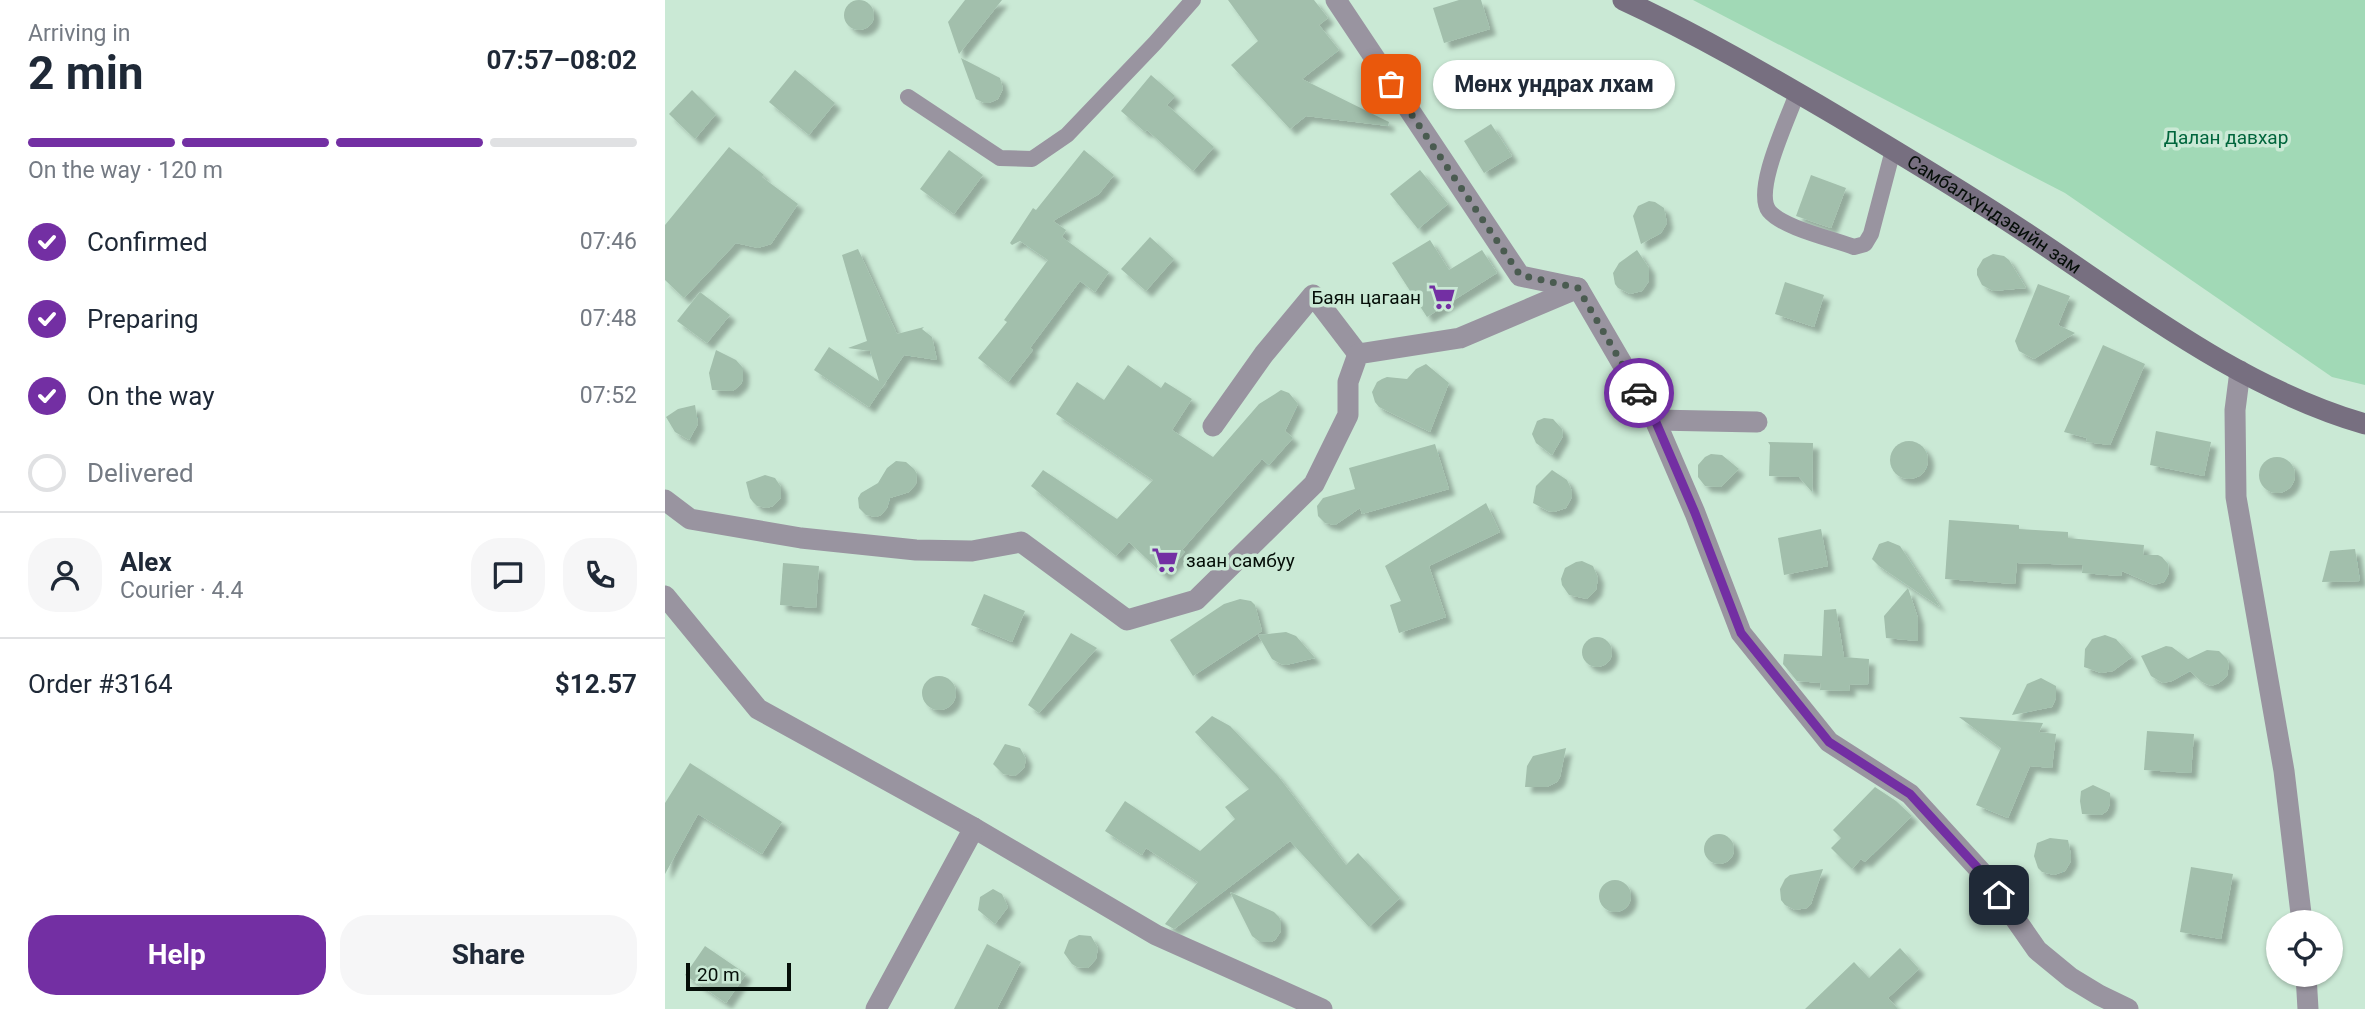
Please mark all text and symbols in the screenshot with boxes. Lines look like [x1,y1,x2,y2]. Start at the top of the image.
text: Arriving in [28,20,131,47]
text: 07:57–08:02 [487,45,637,75]
text: 2 min [28,46,144,100]
pin [1361,54,1421,114]
callout: Мөнх ундрах лхам [1433,60,1675,108]
icon: bag [1372,65,1410,103]
text: Мөнх ундрах лхам [1454,71,1654,98]
park label: Далан давхар [2164,126,2288,149]
street label: Самбалхүндэвийн зам [1903,150,2086,279]
text: On the way · 120 m [28,157,223,184]
icon: check [28,223,66,261]
text: Confirmed [87,227,208,257]
text: 07:46 [580,228,637,255]
supermarket icon: Баян цагаан [1427,282,1457,312]
place label: Баян цагаан [1311,286,1421,309]
icon: check [28,300,66,338]
text: Preparing [87,304,199,334]
text: 07:48 [580,305,637,332]
courier [1604,358,1674,428]
icon: car [1620,374,1658,412]
icon: check [28,377,66,415]
text: On the way [87,381,215,411]
text: 07:52 [580,382,637,409]
text: Delivered [87,458,194,488]
button: person [28,538,102,612]
button: chat [471,538,545,612]
button: phone [563,538,637,612]
supermarket icon: заан самбуу [1150,545,1180,575]
text: Alex [120,547,172,577]
place label: заан самбуу [1186,549,1295,572]
text: Courier · 4.4 [120,577,243,604]
text: Order #3164 [28,669,173,699]
text: $12.57 [555,669,637,699]
pin [1969,865,2029,925]
icon: home [1980,876,2018,914]
map controls [2266,910,2343,987]
button: locate [2266,910,2343,987]
button: Help [28,915,326,995]
button: Share [340,915,637,995]
scale bar [686,960,791,992]
text: 20 m [697,963,740,986]

